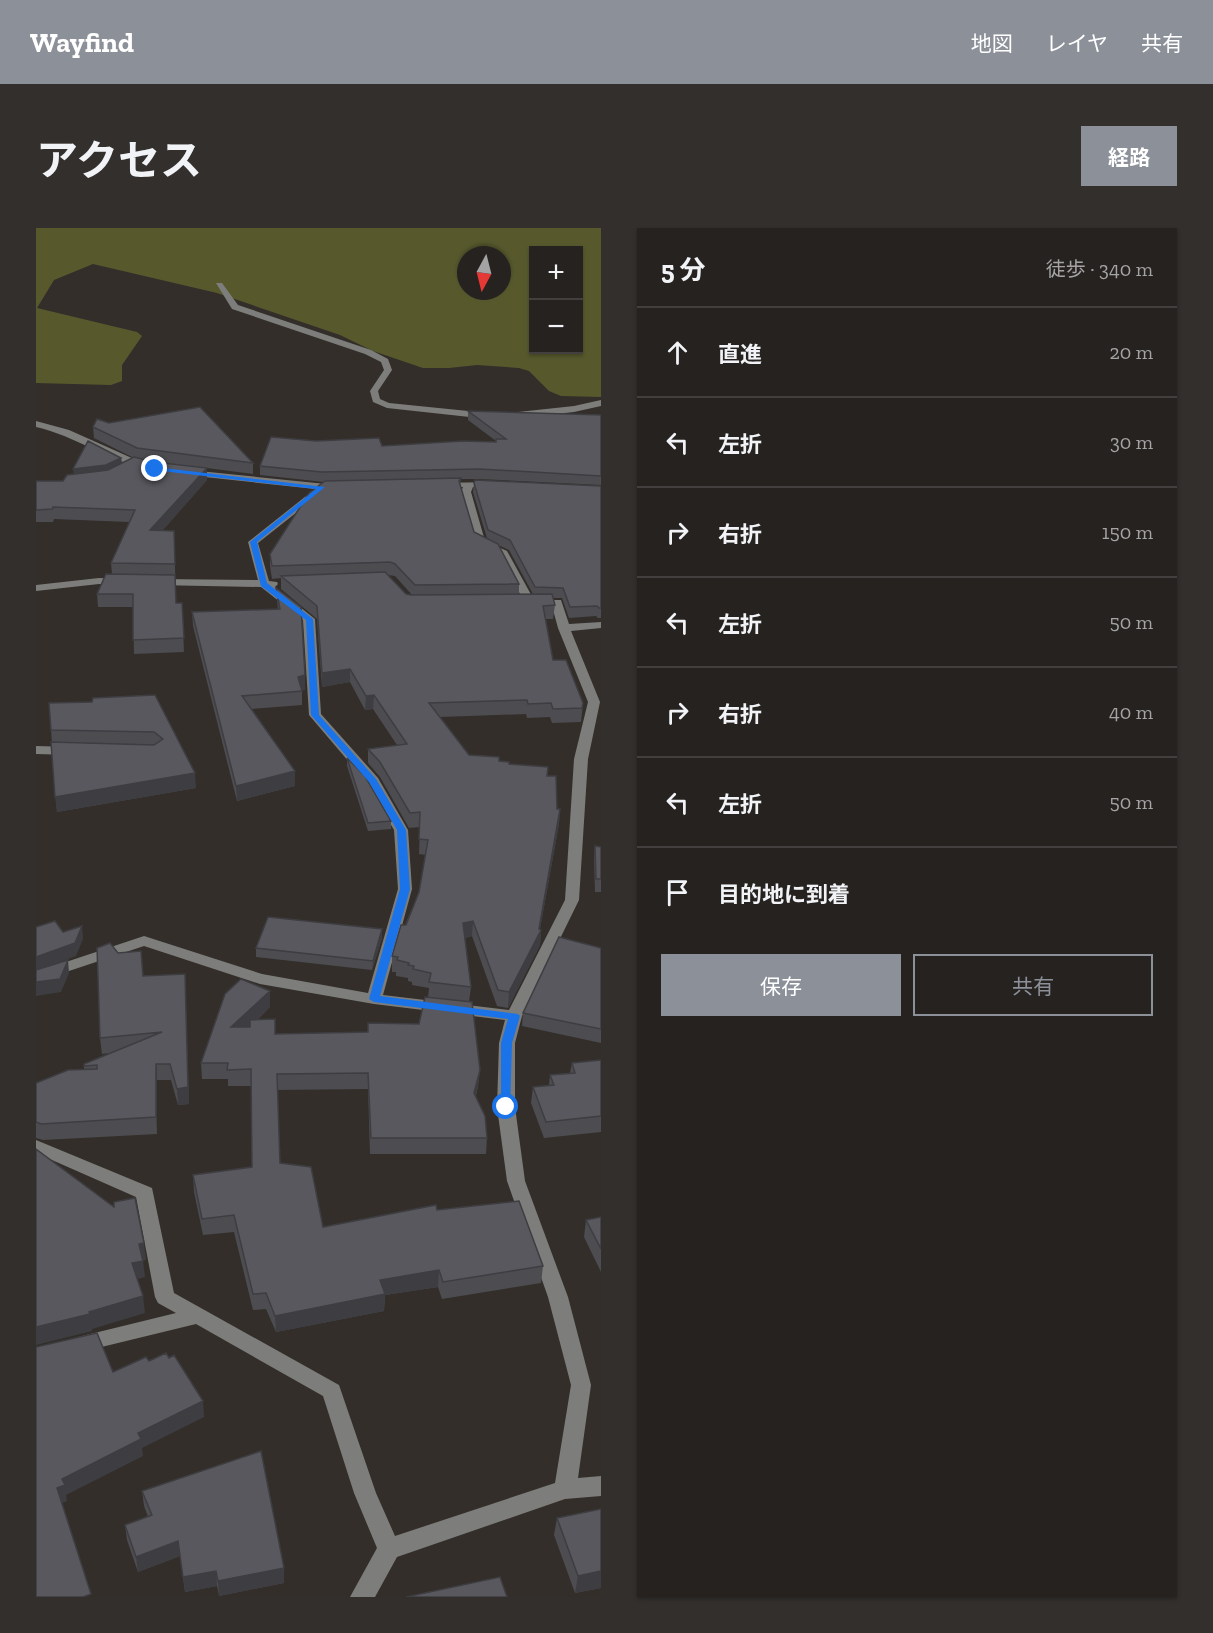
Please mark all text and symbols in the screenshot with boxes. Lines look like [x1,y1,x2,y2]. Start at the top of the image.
text: Wayfind [30,26,134,59]
text: 地図 [971,31,1013,56]
text: レイヤ [1046,31,1108,56]
text: 共有 [1141,31,1183,56]
button: 経路 [1081,126,1177,186]
text: アクセス [36,135,202,186]
north arrow [457,246,511,300]
map controls [529,246,583,354]
button: + [529,246,583,300]
text: 5 分 [661,254,705,286]
text: 徒歩 · 340 m [1046,257,1153,281]
button: − [529,300,583,354]
icon: ahead [661,336,694,369]
text: 20 m [1109,340,1153,364]
text: 直進 [718,341,762,368]
icon: left [661,426,694,459]
text: 30 m [1110,430,1153,454]
text: 左折 [718,431,762,458]
route end [141,455,167,481]
icon: right [661,516,694,549]
text: 150 m [1102,520,1153,544]
text: 右折 [718,521,762,548]
icon: left [661,606,694,639]
text: 50 m [1109,610,1153,634]
text: 左折 [718,611,762,638]
icon: right [661,696,694,729]
text: 40 m [1109,700,1153,724]
text: 右折 [718,701,762,728]
icon: left [661,786,694,819]
text: 50 m [1109,790,1153,814]
text: 左折 [718,791,762,818]
icon: arrive [661,876,694,909]
text: 目的地に到着 [718,881,850,908]
button: 保存 [661,954,901,1016]
button: 共有 [913,954,1153,1016]
route start [492,1093,518,1119]

